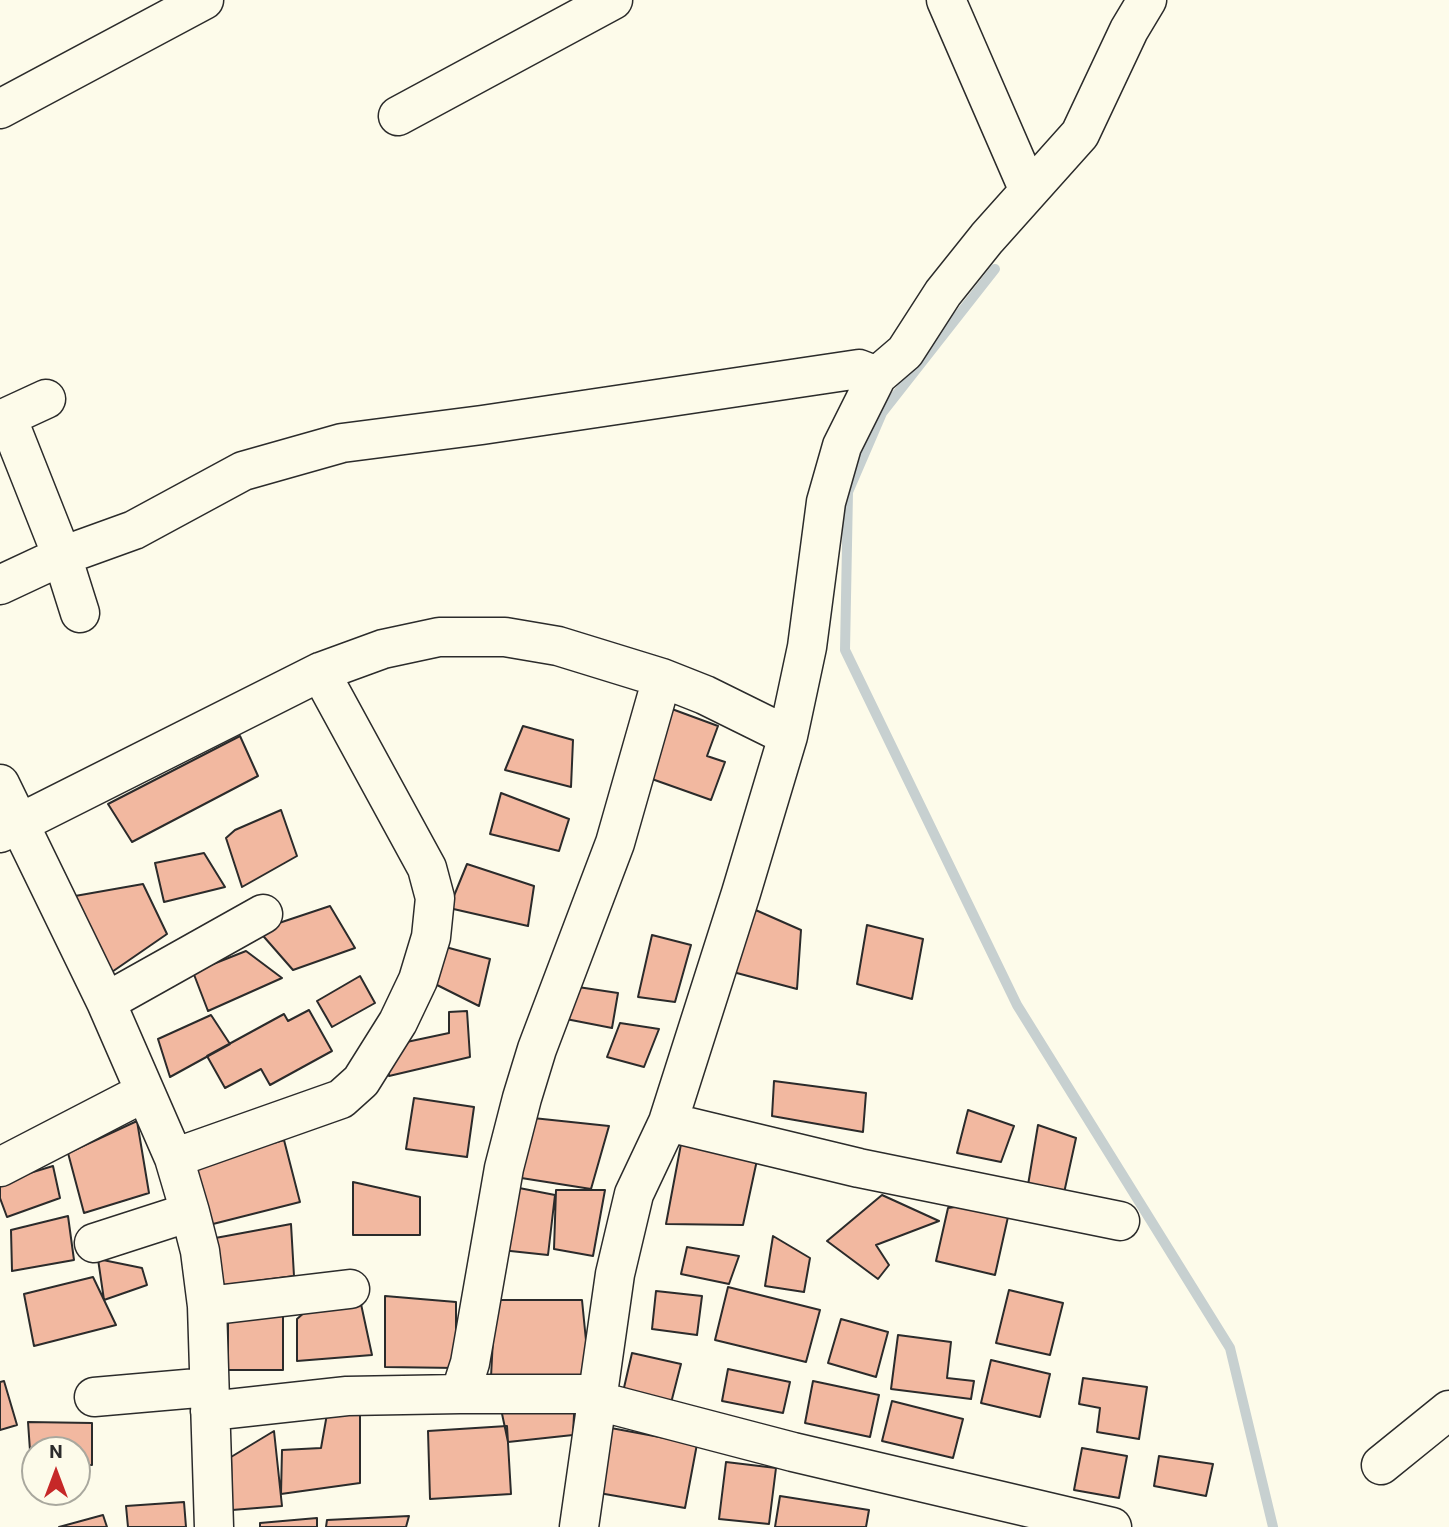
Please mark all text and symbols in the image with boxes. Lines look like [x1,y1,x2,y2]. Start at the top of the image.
north arrow [21,1436,91,1506]
text: N [49,1440,63,1463]

